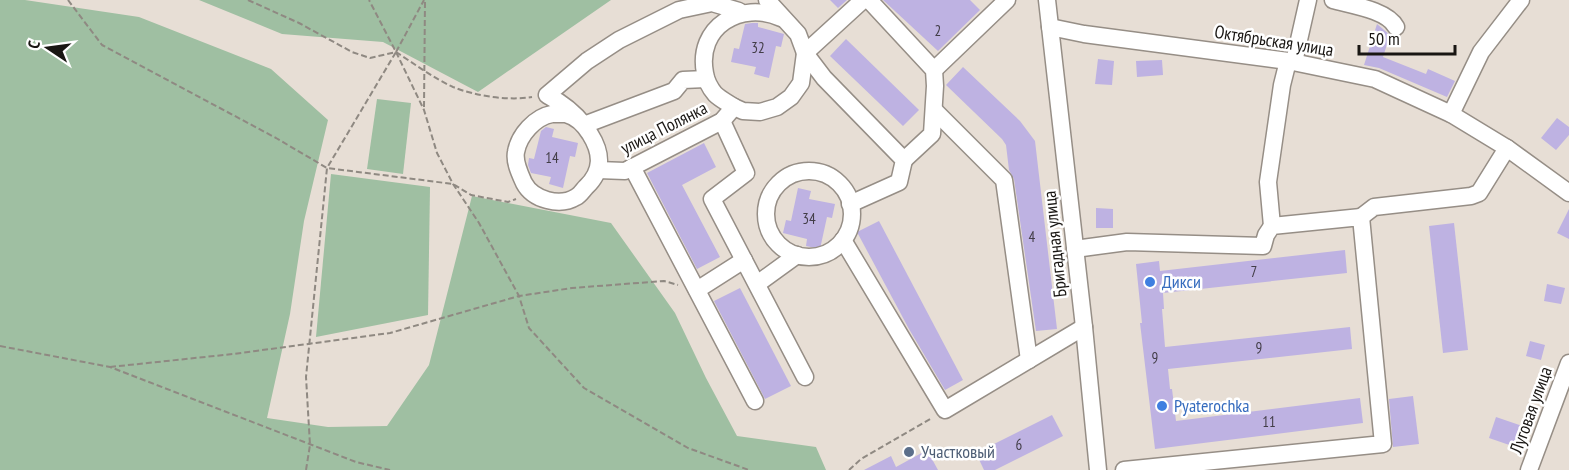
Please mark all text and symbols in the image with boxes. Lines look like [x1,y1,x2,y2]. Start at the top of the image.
north arrow [18,18,78,78]
scale bar [1359,18,1455,56]
street label: Октябрьская улица [1213,20,1335,61]
house number: 2 [935,21,941,40]
text: 50 m [1368,27,1400,50]
text: С [23,38,44,50]
house number: 32 [751,38,765,57]
street label: улица Полянка [617,96,711,159]
house number: 14 [545,148,559,167]
street label: Бригадная улица [1037,190,1072,298]
house number: 34 [802,209,816,228]
house number: 4 [1029,227,1036,246]
house number: 7 [1251,262,1257,281]
place label: Дикси [1162,270,1201,293]
marker: Дикси [1143,275,1157,289]
house number: 9 [1256,338,1262,357]
house number: 9 [1152,348,1158,367]
street label: Луговая улица [1504,363,1557,457]
place label: Pyaterochka [1174,394,1250,417]
marker: Pyaterochka [1155,399,1169,413]
house number: 11 [1262,412,1276,431]
house number: 6 [1016,435,1023,454]
place label: Участковый [921,440,995,463]
marker: Участковый [902,445,916,459]

